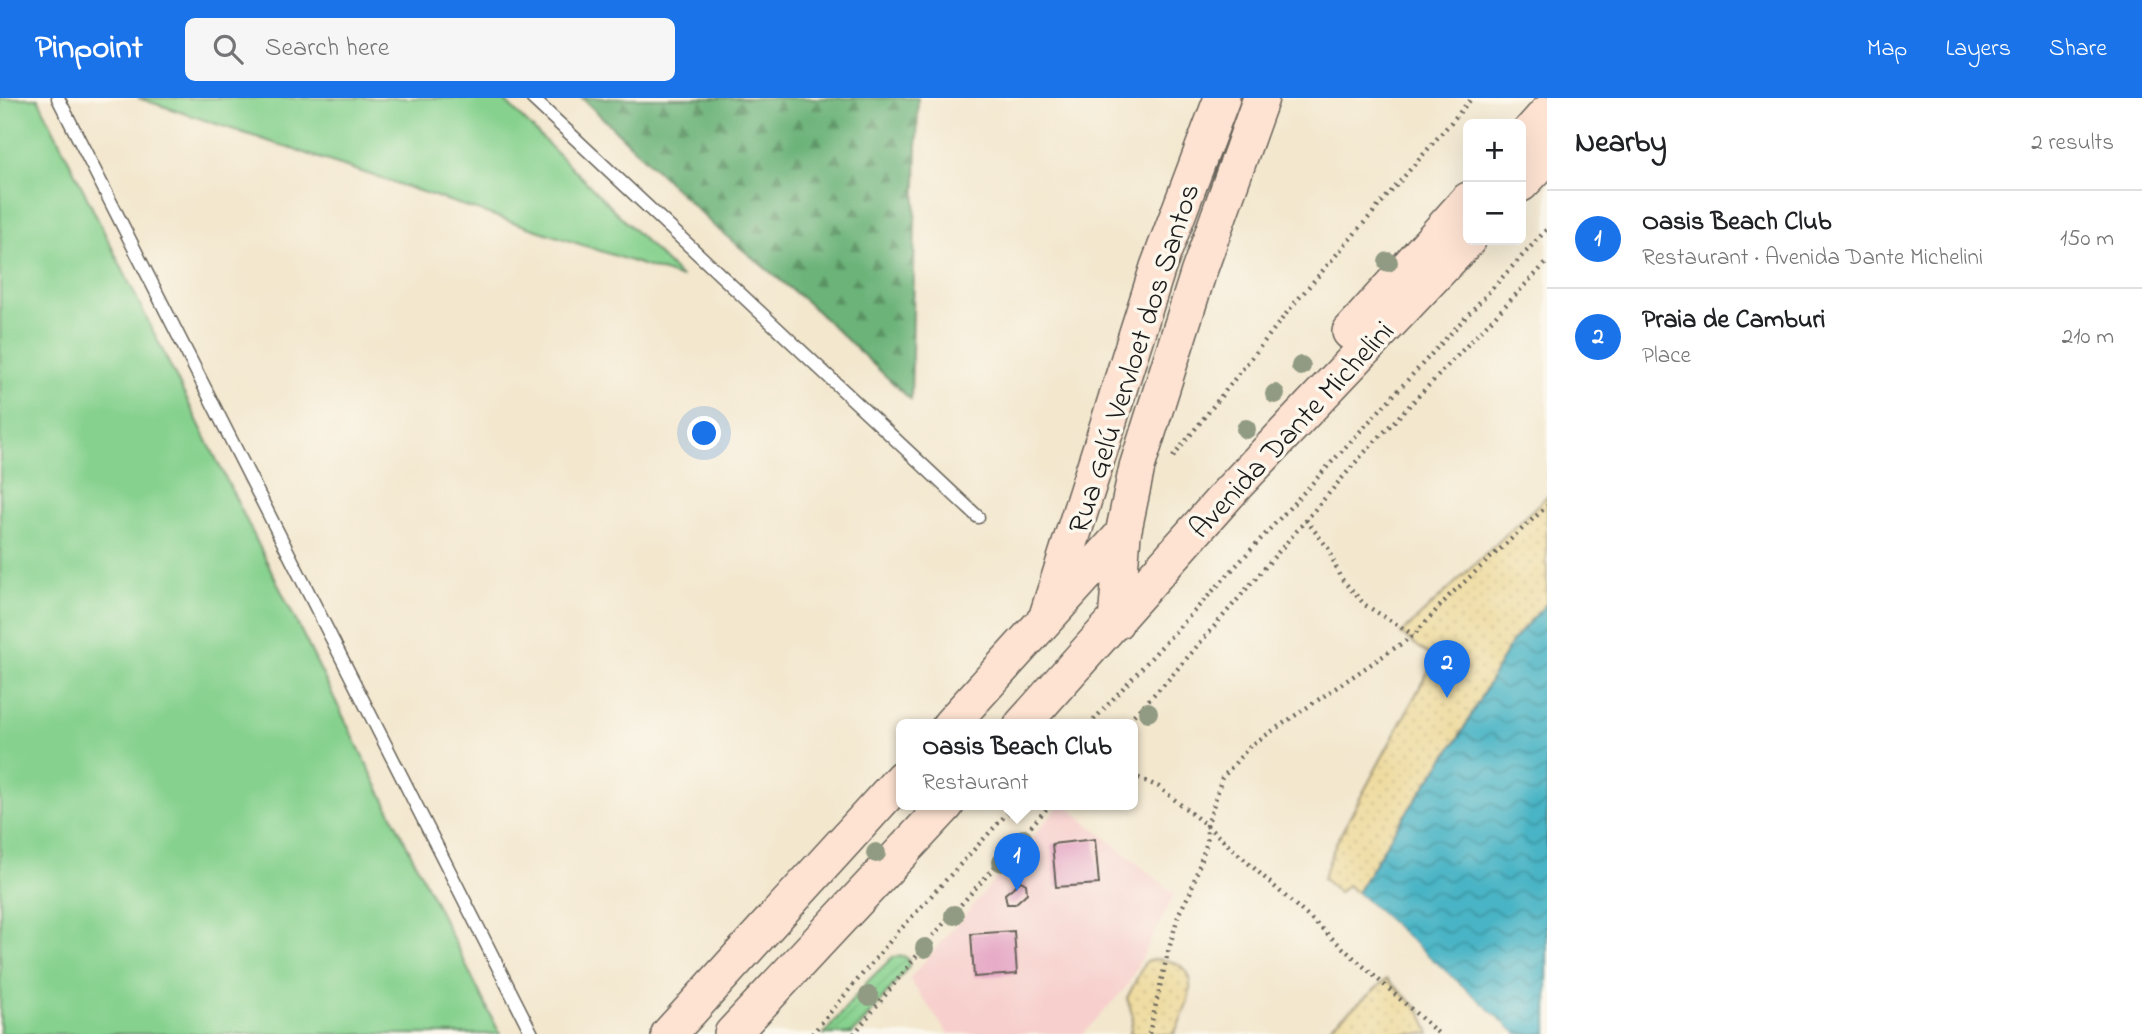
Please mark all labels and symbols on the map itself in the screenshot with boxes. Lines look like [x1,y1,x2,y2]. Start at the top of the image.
street label: Rua Gelú Vervloet dos Santos [1058,178,1213,540]
street label: Avenida Dante Michelini [1180,312,1406,550]
your location [687,416,721,450]
pin: 2 [1424,640,1470,698]
pin: 1 [994,833,1040,891]

